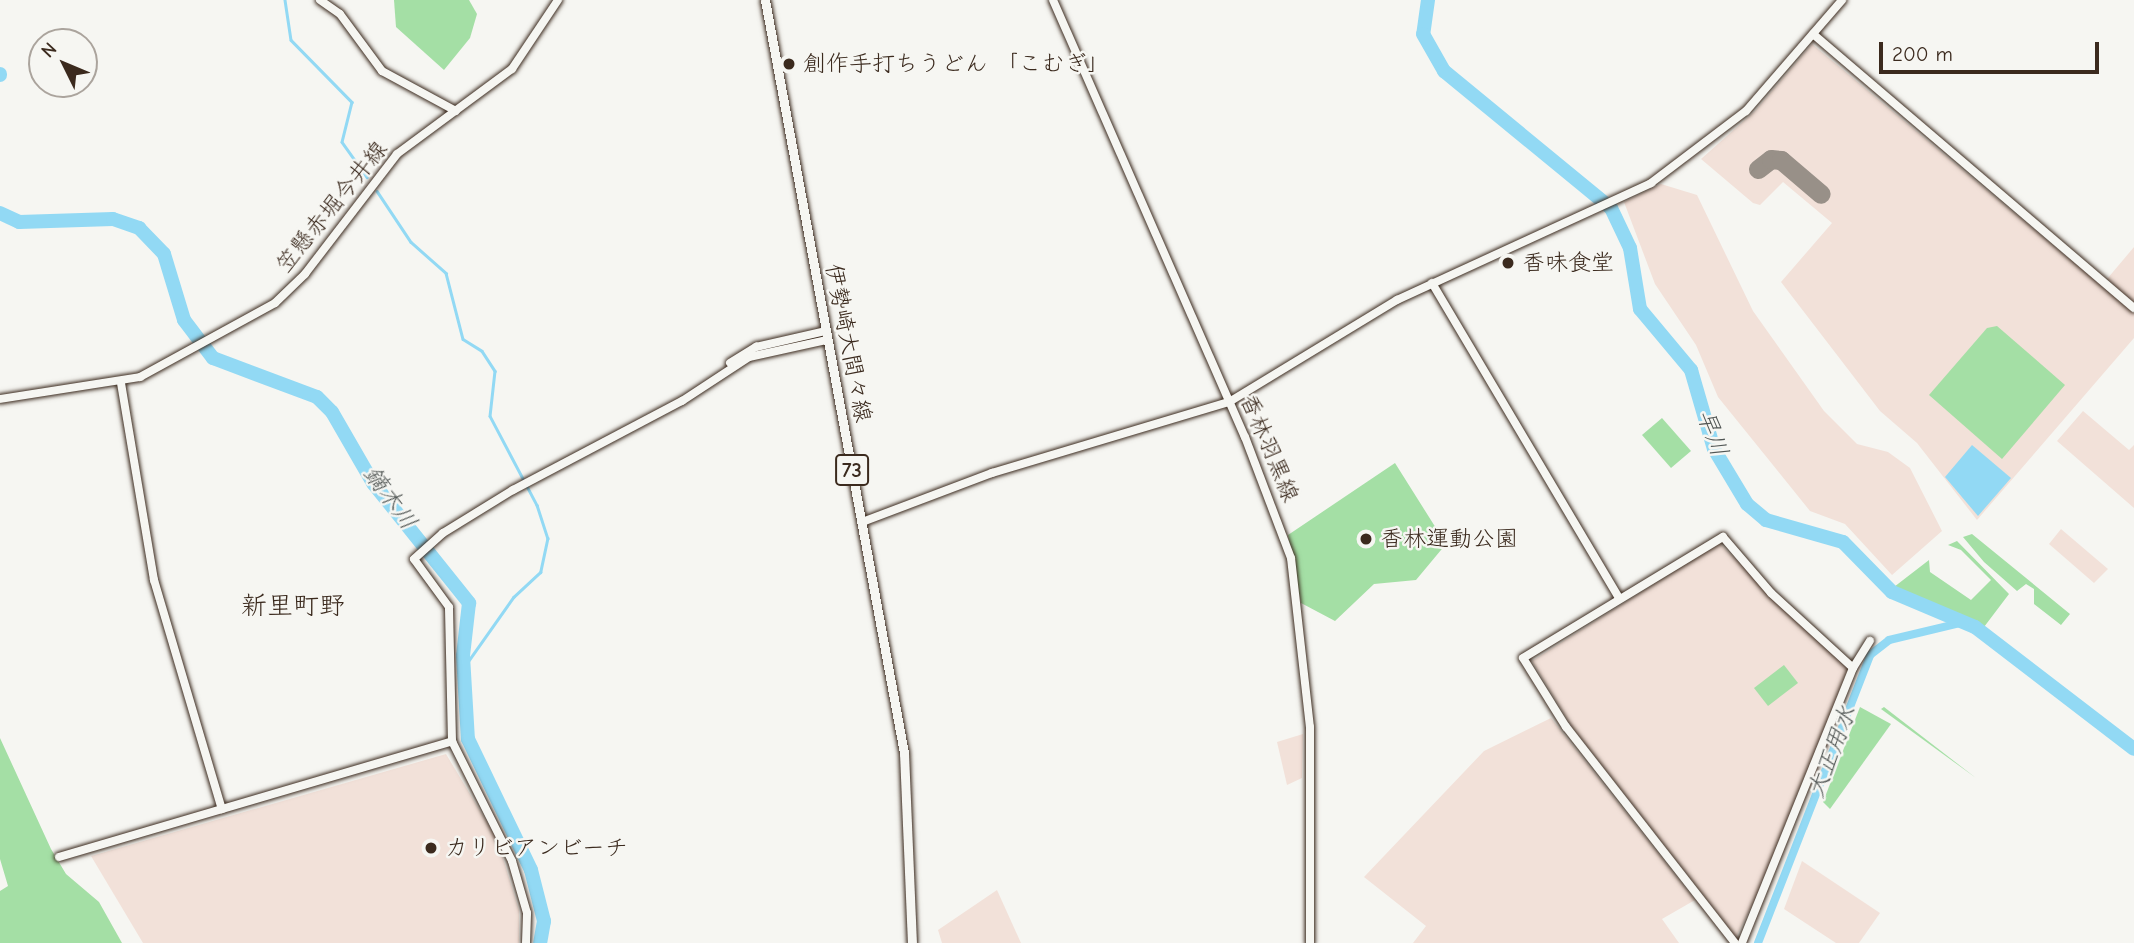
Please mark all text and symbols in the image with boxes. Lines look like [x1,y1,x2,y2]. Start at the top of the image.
north arrow [28,28,98,98]
scale bar [1882,28,2102,72]
text: N [37,38,61,62]
text: 200 m [1892,42,1953,66]
place label: 創作手打ちうどん 「こむぎ」 [803,50,1110,78]
marker: 創作手打ちうどん 「こむぎ」 [781,56,797,72]
street label: 笠懸赤堀今井線 [271,136,393,278]
place label: 香味食堂 [1522,249,1614,277]
marker: 香味食堂 [1500,255,1516,271]
street label: 伊勢崎大間々線 [819,261,877,425]
street label: 香林羽黒線 [1234,390,1304,506]
water label: 早川 [1690,406,1734,460]
road number: 73 [834,452,870,488]
water label: 鏑木川 [357,460,423,536]
place label: 香林運動公園 [1380,525,1518,553]
marker: 香林運動公園 [1358,531,1374,547]
district label: 新里町野 [241,591,345,623]
water label: 大正用水 [1801,702,1863,802]
place label: カリビアンビーチ [445,834,628,862]
marker: カリビアンビーチ [423,840,439,856]

